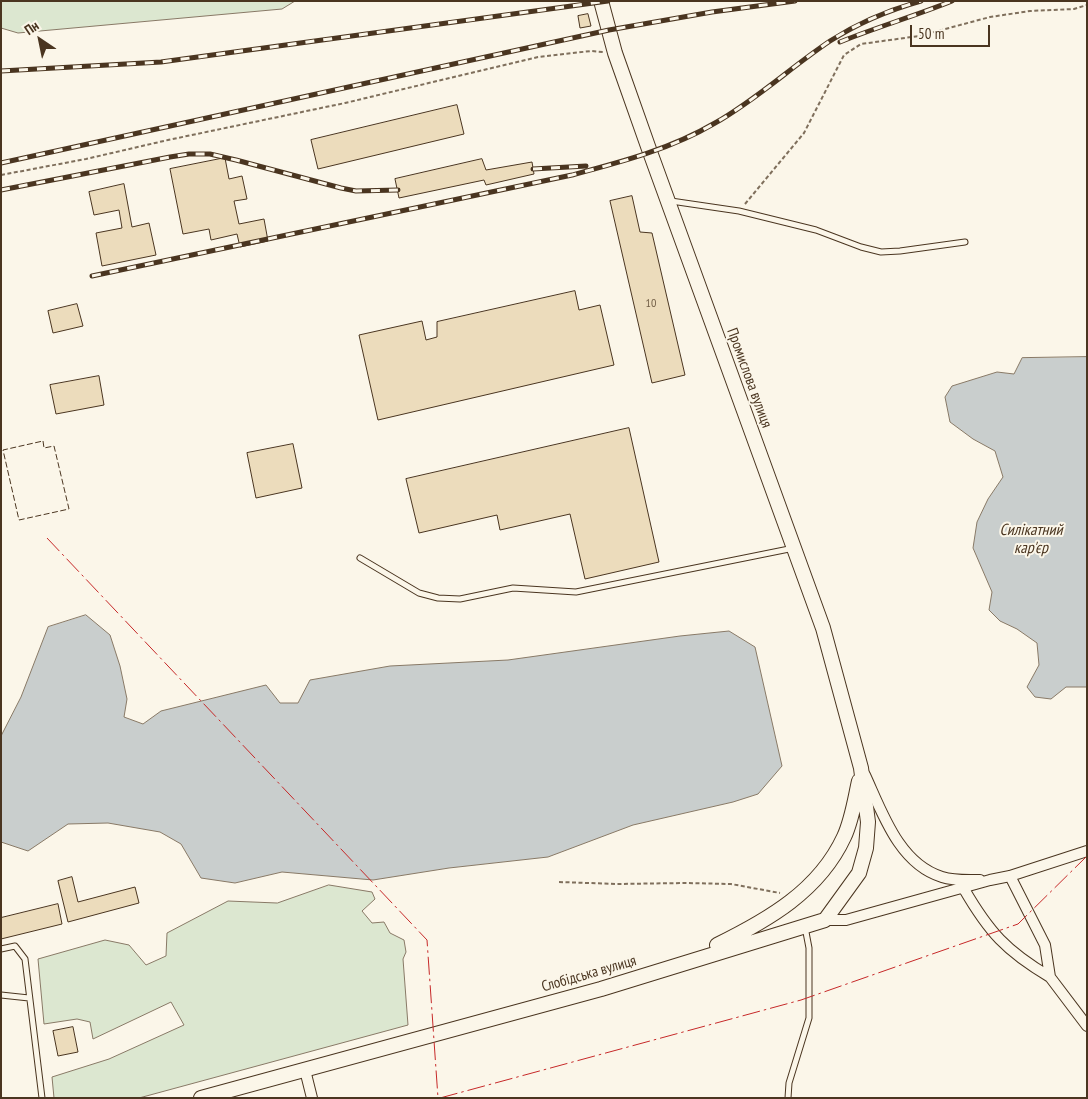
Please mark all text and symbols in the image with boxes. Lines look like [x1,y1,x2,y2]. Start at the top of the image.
north arrow [15,15,65,65]
scale bar [913,15,993,47]
text: Пн [21,16,42,39]
text: 50 m [918,24,944,43]
house number: 10 [646,297,656,311]
street label: Промислова вулиця [723,326,775,430]
water label: Силікатний кар'єр [999,520,1063,558]
street label: Слобідська вулиця [539,952,639,996]

